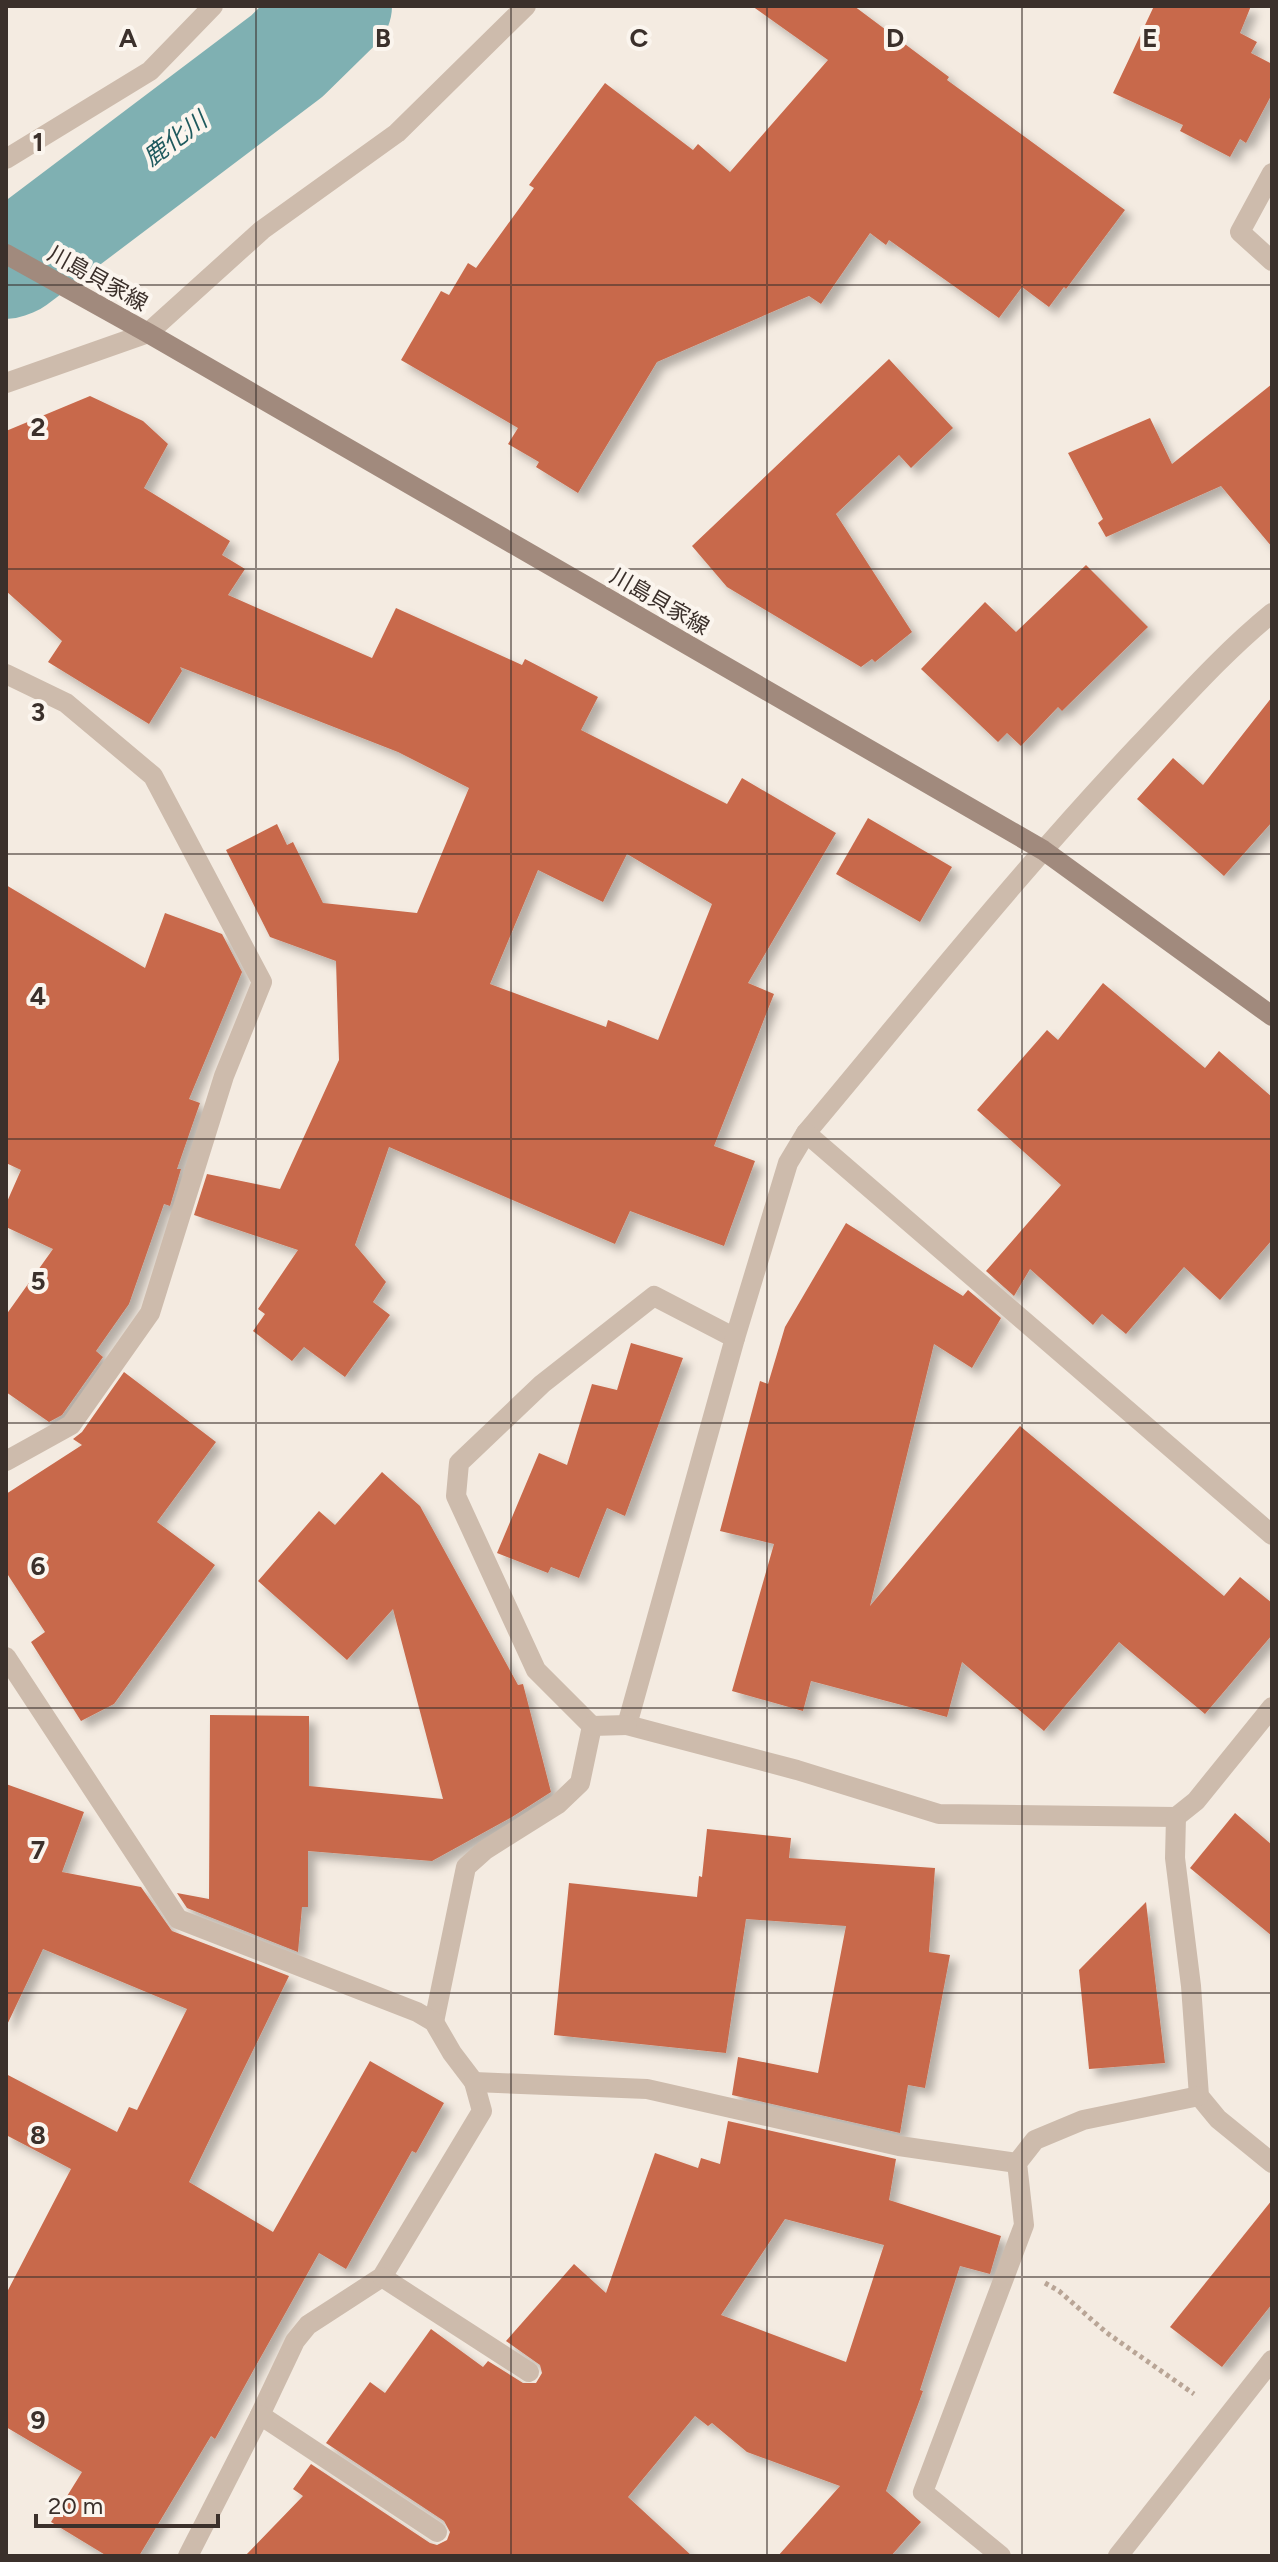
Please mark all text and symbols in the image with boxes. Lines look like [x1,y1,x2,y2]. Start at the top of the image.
text: A [119,22,138,54]
text: B [375,22,391,54]
text: C [630,22,649,54]
text: D [886,22,904,54]
text: E [1142,22,1158,54]
water label: 鹿化川 [137,104,215,172]
text: 1 [33,126,43,158]
street label: 川島貝家線 [43,240,152,317]
text: 2 [30,411,46,443]
street label: 川島貝家線 [605,562,714,641]
text: 3 [31,696,45,728]
text: 4 [30,980,46,1012]
text: 5 [30,1265,46,1297]
text: 6 [30,1550,46,1582]
text: 7 [31,1834,45,1866]
text: 8 [30,2119,46,2151]
text: 9 [30,2404,46,2436]
scale bar [36,2478,218,2528]
text: 20 m [48,2491,103,2520]

